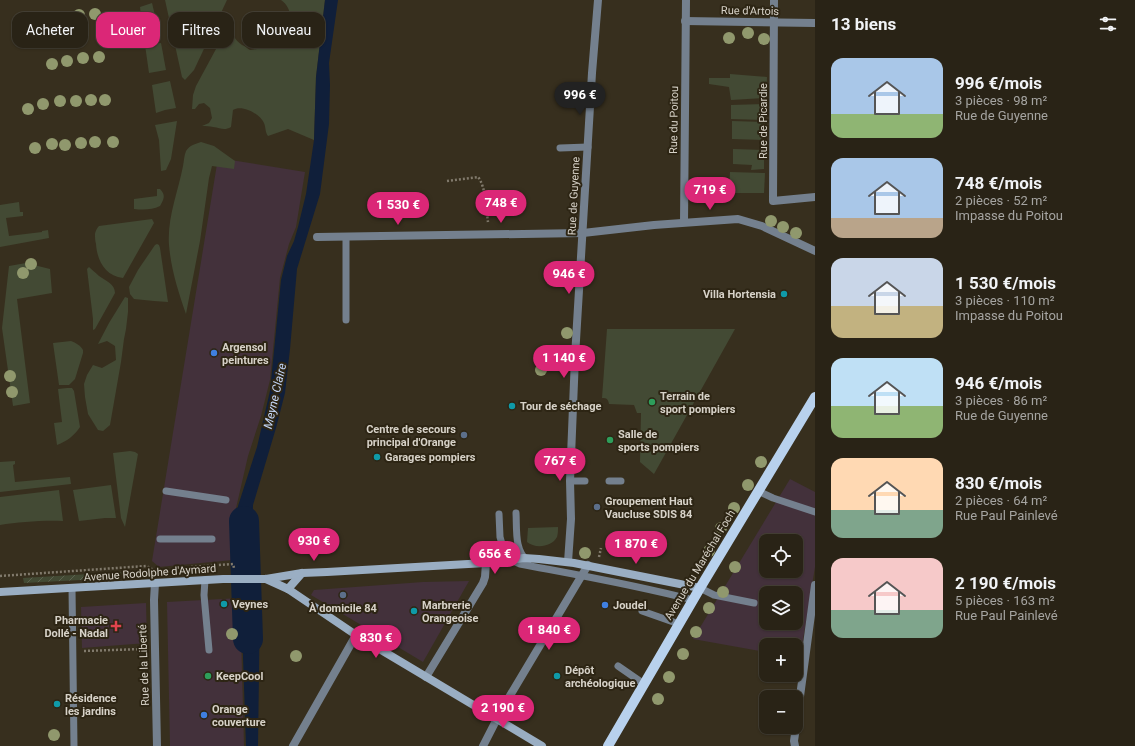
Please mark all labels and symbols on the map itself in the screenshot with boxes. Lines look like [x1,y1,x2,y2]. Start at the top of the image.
street label: Rue d'Artois [721,4,780,18]
pin: 996 € [552,82,608,116]
street label: Rue de Picardie [757,83,770,159]
street label: Rue du Poitou [667,86,681,154]
street label: Rue de Guyenne [565,156,583,236]
pin: 719 € [682,177,738,211]
pin: 748 € [473,190,529,224]
pin: 1 530 € [361,192,435,226]
pin: 946 € [541,261,597,295]
place label: Villa Hortensia [703,288,776,301]
marker: Villa Hortensia [779,289,789,299]
place label: Argensol peintures [222,341,269,367]
pin: 1 140 € [527,345,601,379]
marker: Argensol peintures [209,348,219,358]
water label: Meyne Claire [261,362,289,430]
place label: Terrain de sport pompiers [660,390,736,416]
marker: Terrain de sport pompiers [647,397,657,407]
place label: Tour de séchage [520,400,602,413]
marker: Tour de séchage [507,401,517,411]
place label: Centre de secours principal d'Orange [366,423,456,449]
place label: Salle de sports pompiers [618,428,699,454]
marker: Centre de secours principal d'Orange [459,430,469,440]
marker: Salle de sports pompiers [605,435,615,445]
pin: 767 € [532,448,588,482]
place label: Garages pompiers [385,451,476,464]
marker: Garages pompiers [372,452,382,462]
place label: Groupement Haut Vaucluse SDIS 84 [605,495,693,521]
marker: Groupement Haut Vaucluse SDIS 84 [592,502,602,512]
street label: Avenue du Maréchal Foch [662,508,738,622]
pin: 930 € [286,528,342,562]
pin: 1 870 € [599,531,673,565]
pin: 656 € [467,541,523,575]
street label: Avenue Rodolphe d'Aymard [83,562,217,584]
marker: À domicile 84 [338,590,348,600]
place label: Veynes [232,598,268,611]
marker: Veynes [219,599,229,609]
place label: Marbrerie Orangeoise [422,599,478,625]
place label: Joudel [613,599,647,612]
marker: Joudel [600,600,610,610]
place label: À domicile 84 [309,602,378,615]
marker: Marbrerie Orangeoise [409,606,419,616]
place label: Pharmacie Dollé - Nadal [44,614,108,640]
pin: 1 840 € [512,617,586,651]
marker: Pharmacie Dollé - Nadal [111,621,121,631]
street label: Rue de la Liberté [136,624,152,706]
pin: 830 € [348,625,404,659]
place label: Dépôt archéologique [565,664,636,690]
place label: KeepCool [216,670,264,683]
marker: KeepCool [203,671,213,681]
marker: Dépôt archéologique [552,671,562,681]
place label: Résidence les jardins [65,692,117,718]
pin: 2 190 € [466,695,540,729]
marker: Résidence les jardins [52,699,62,709]
place label: Orange couverture [212,703,266,729]
marker: Orange couverture [199,710,209,720]

